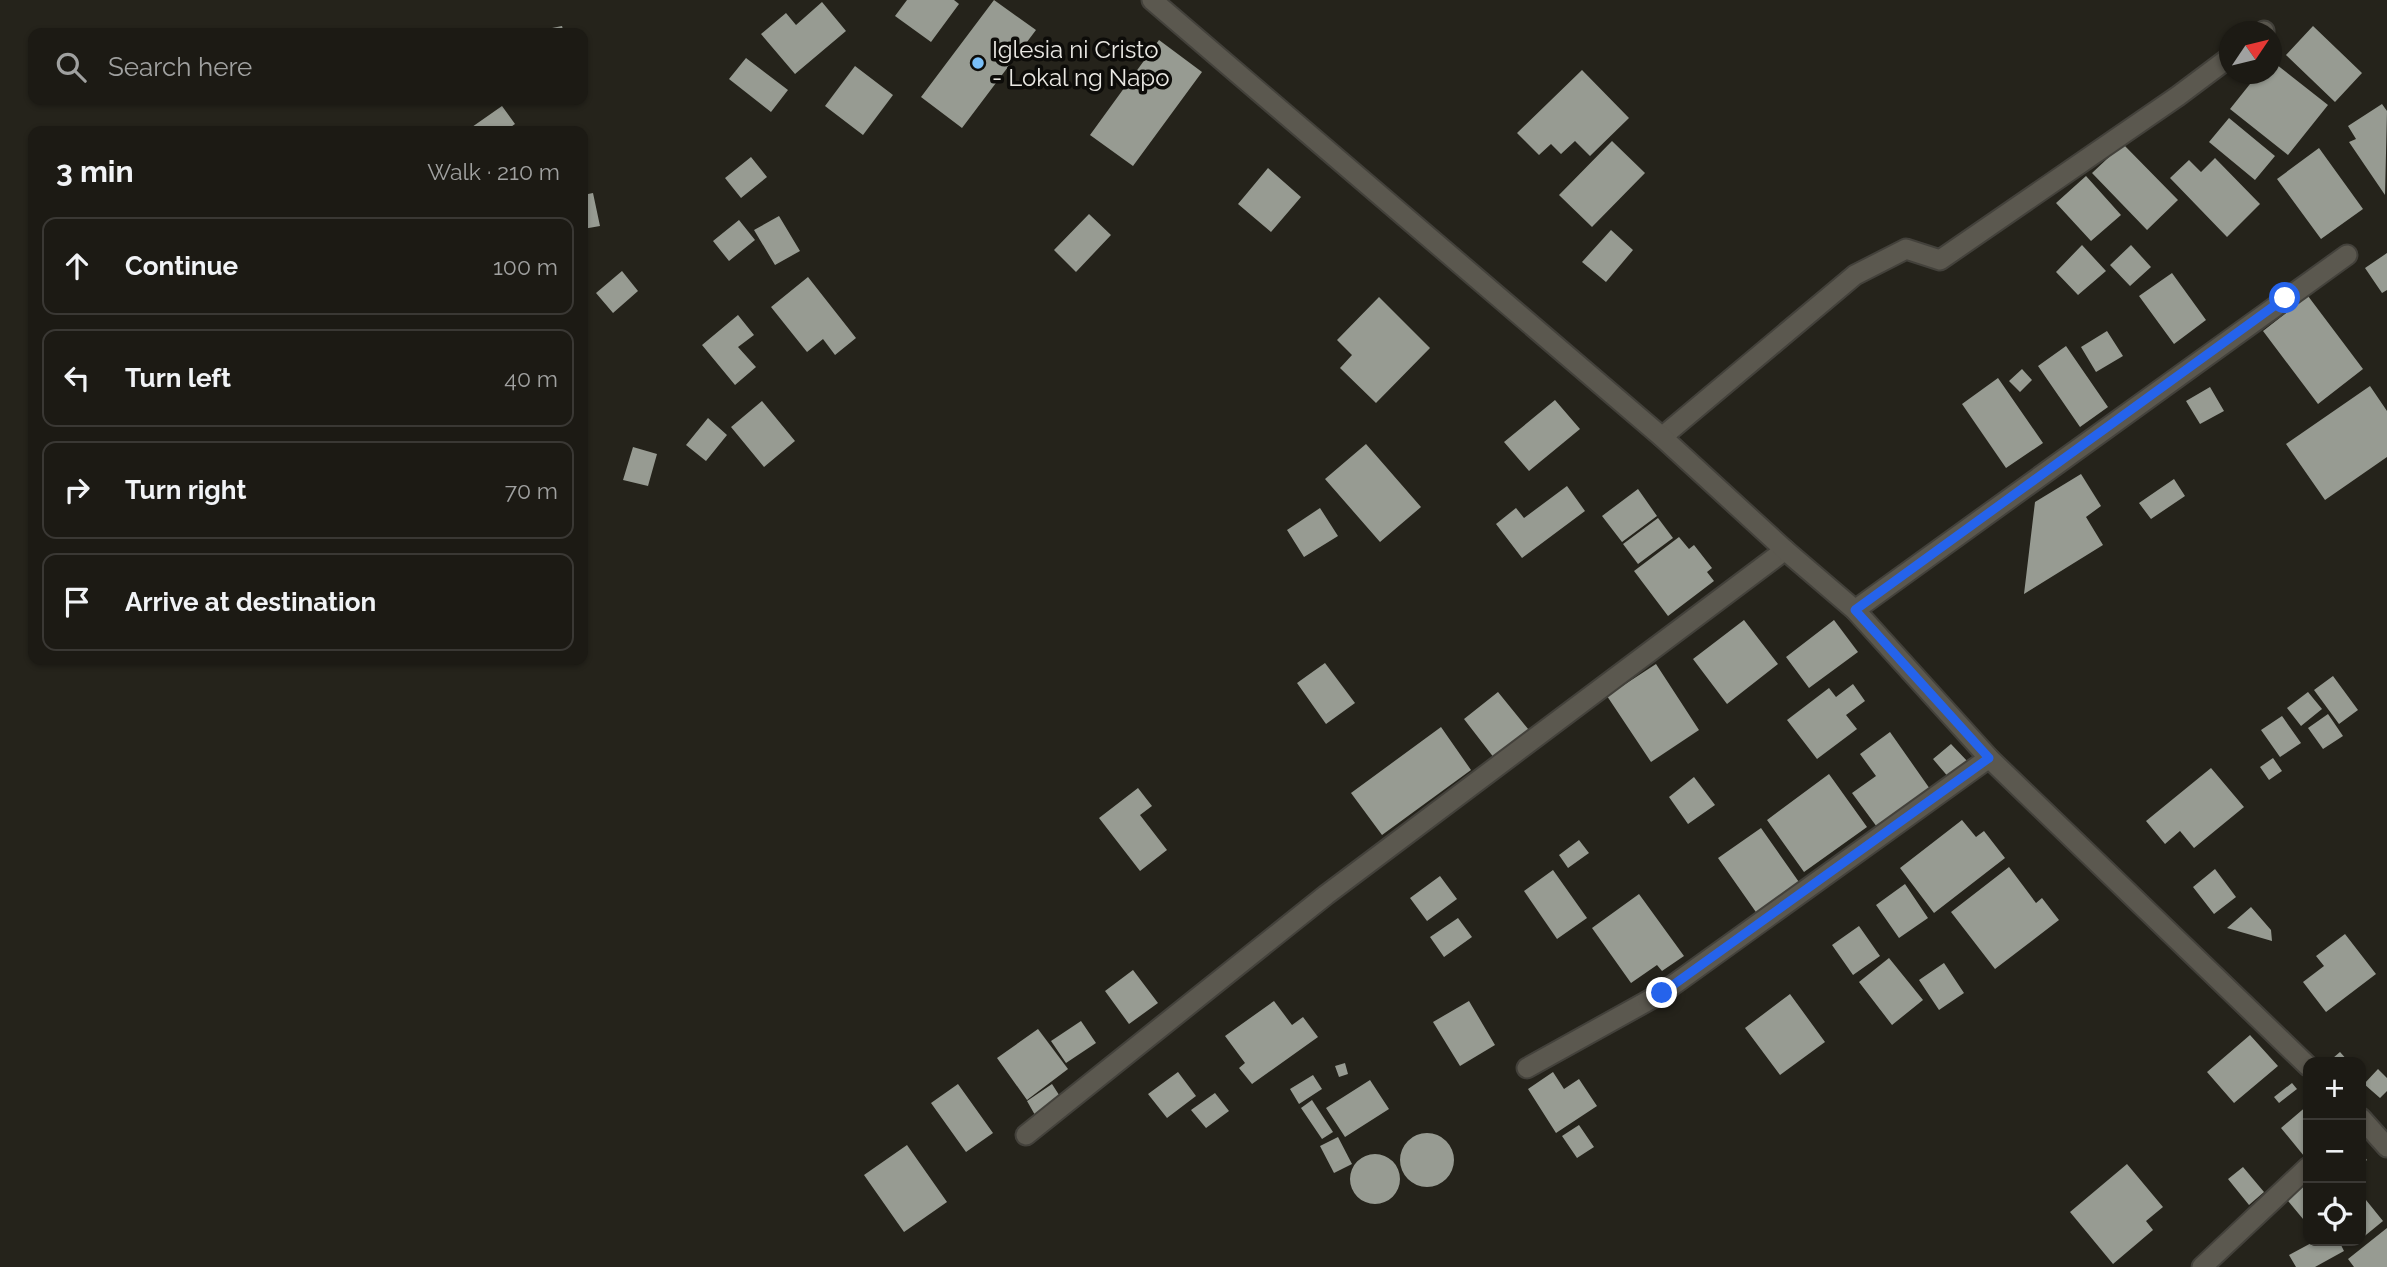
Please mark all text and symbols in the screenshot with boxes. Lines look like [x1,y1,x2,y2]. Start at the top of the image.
north arrow [2219,21,2282,84]
search box [28,28,588,105]
place label: Iglesia ni Cristo - Lokal ng Napo [992,35,1169,92]
icon: search [52,48,90,86]
text: Search here [108,52,252,82]
marker: Iglesia ni Cristo - Lokal ng Napo [970,55,986,71]
text: 3 min [56,154,134,189]
text: Walk · 210 m [427,158,560,185]
icon: ahead [58,247,96,285]
text: Continue [125,251,238,281]
text: 100 m [493,253,558,280]
route start [2269,282,2300,313]
icon: left [58,359,96,397]
text: Turn left [125,363,231,393]
text: 40 m [504,365,558,392]
icon: right [58,471,96,509]
text: Turn right [125,475,246,505]
text: 70 m [505,477,558,504]
icon: arrive [58,583,96,621]
text: Arrive at destination [125,587,376,617]
route end [1646,977,1677,1008]
map controls [2303,1057,2366,1246]
button: + [2303,1057,2366,1120]
button: − [2303,1120,2366,1183]
button: locate [2303,1183,2366,1246]

